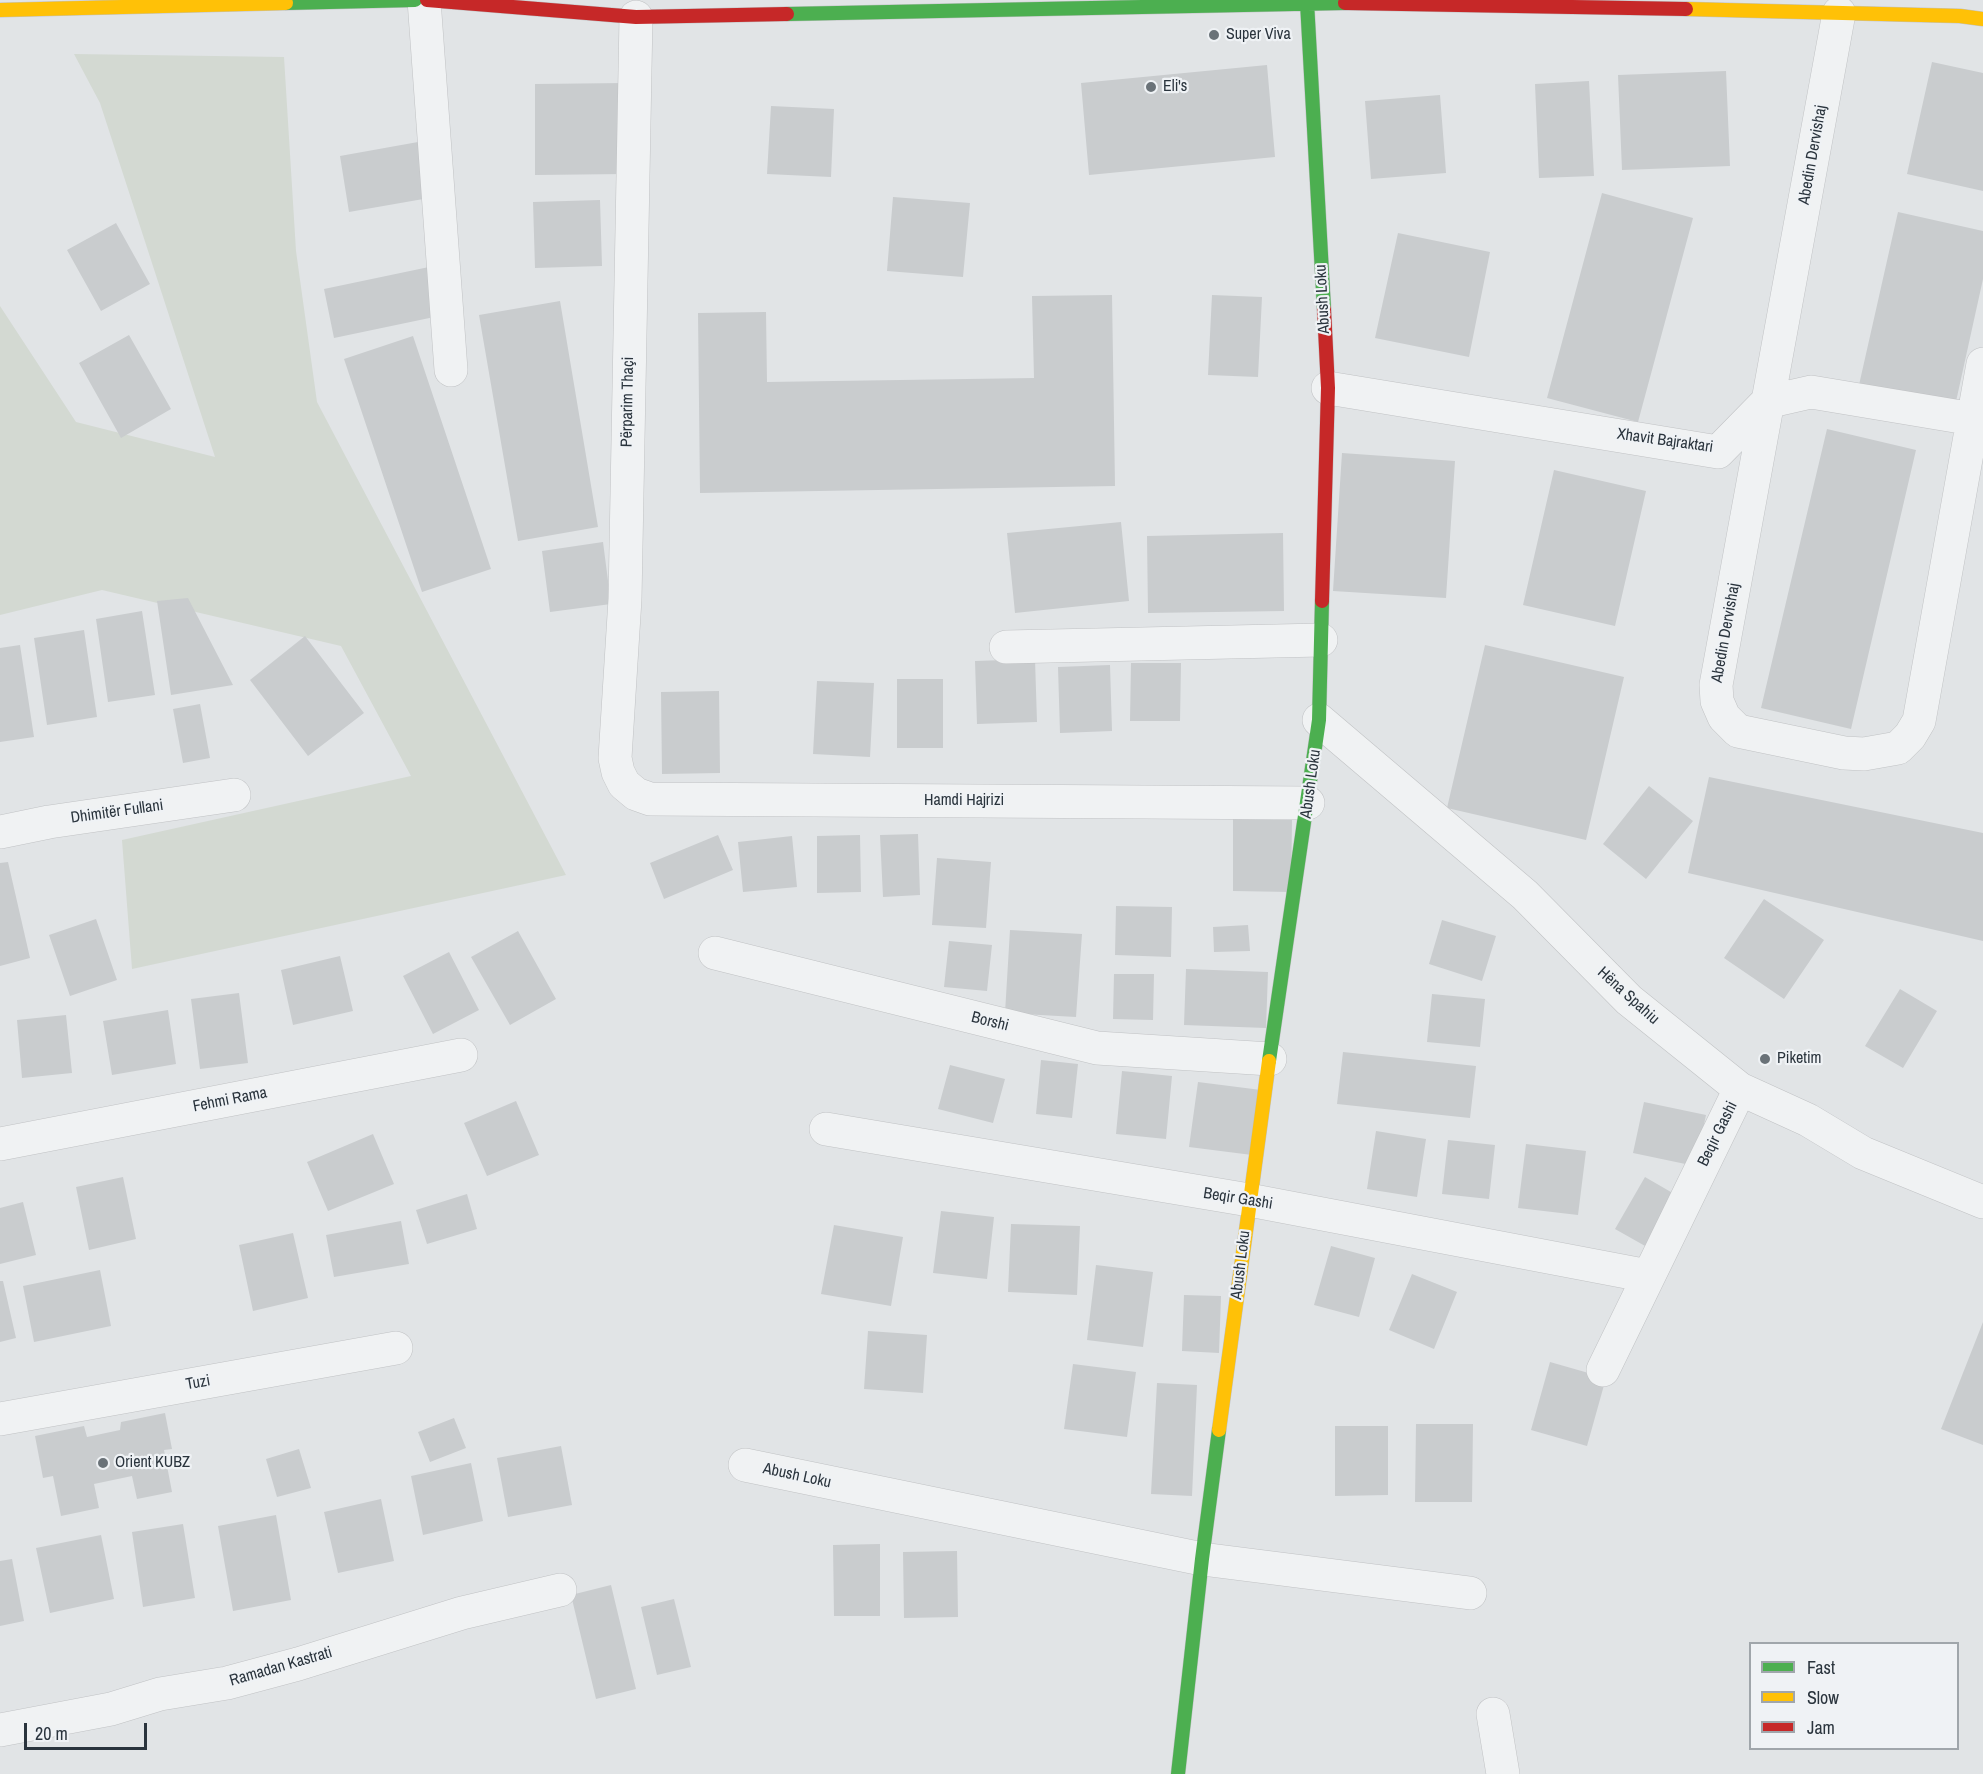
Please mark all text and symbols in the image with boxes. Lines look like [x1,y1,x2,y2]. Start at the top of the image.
place label: Super Viva [1226,25,1291,45]
marker: Super Viva [1207,28,1221,42]
place label: Eli's [1163,77,1187,97]
marker: Eli's [1144,80,1158,94]
street label: Abedin Dervishaj [1795,104,1831,206]
street label: Abush Loku [1312,264,1334,334]
street label: Përparim Thaçi [618,357,638,447]
street label: Xhavit Bajraktari [1616,425,1714,457]
street label: Abedin Dervishaj [1708,582,1744,684]
street label: Abush Loku [1297,748,1325,820]
street label: Hamdi Hajrizi [924,791,1004,811]
street label: Dhimitër Fullani [69,796,165,828]
street label: Hëna Spahiu [1593,963,1663,1029]
street label: Borshi [969,1008,1011,1036]
place label: Piketim [1777,1049,1821,1069]
marker: Piketim [1758,1052,1772,1066]
street label: Fehmi Rama [191,1083,269,1117]
street label: Beqir Gashi [1694,1098,1742,1170]
street label: Beqir Gashi [1202,1184,1274,1214]
street label: Abush Loku [1227,1229,1255,1301]
street label: Tuzi [184,1371,212,1395]
place label: Orient KUBZ [115,1453,190,1473]
marker: Orient KUBZ [96,1456,110,1470]
street label: Abush Loku [761,1459,833,1493]
legend [1749,1642,1959,1750]
street label: Ramadan Kastrati [228,1643,334,1691]
text: Fast [1807,1655,1835,1680]
text: Slow [1807,1685,1839,1710]
scale bar [27,1711,150,1749]
text: Jam [1807,1715,1835,1740]
text: 20 m [35,1721,68,1746]

